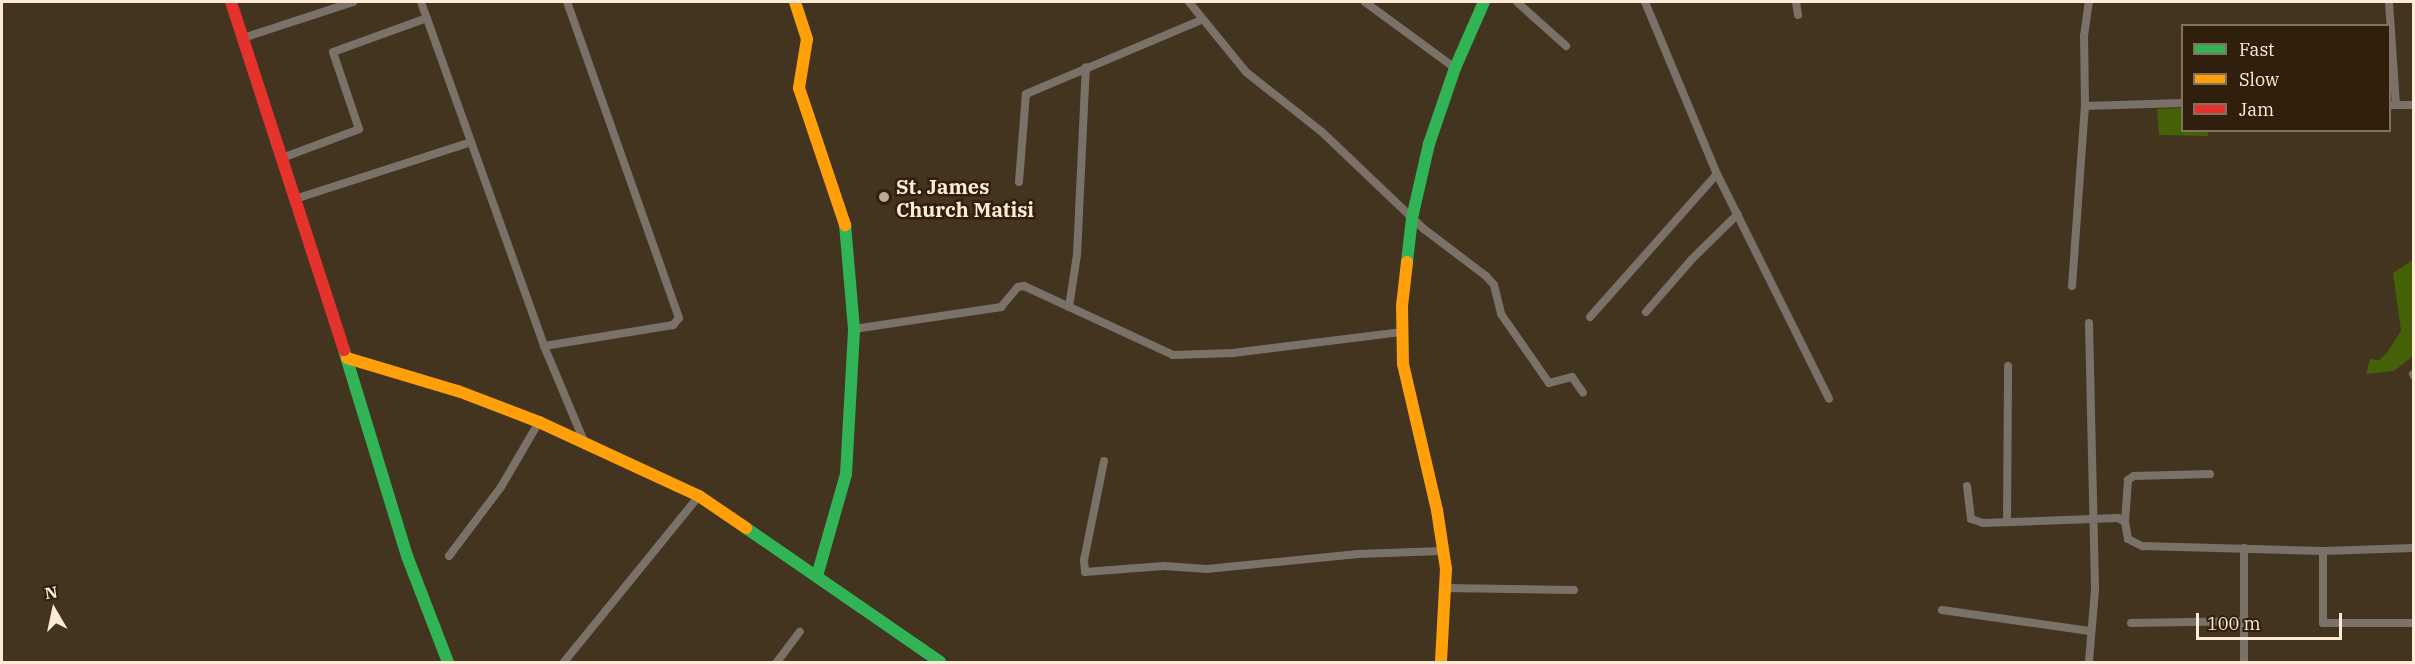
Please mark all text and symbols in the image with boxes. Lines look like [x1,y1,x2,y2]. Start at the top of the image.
legend [2181,24,2391,132]
text: Fast [2239,38,2274,61]
text: Slow [2239,68,2279,91]
text: Jam [2239,98,2274,121]
place label: St. James Church Matisi [896,174,1034,221]
marker: St. James Church Matisi [877,190,891,204]
north arrow [24,580,84,640]
text: N [43,581,59,603]
scale bar [2199,601,2344,639]
text: 100 m [2207,612,2261,635]

